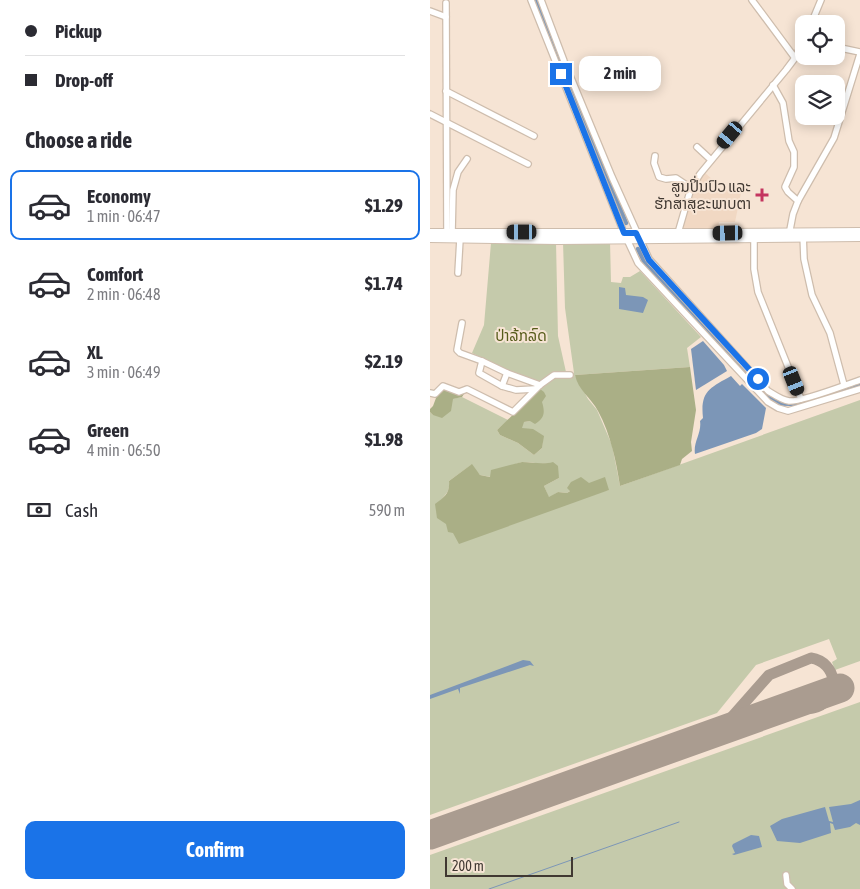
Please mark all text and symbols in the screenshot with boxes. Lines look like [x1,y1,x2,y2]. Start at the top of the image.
map controls [795,15,845,125]
button: locate [795,15,845,65]
text: Pickup [55,20,102,42]
callout: 2 min [578,56,661,92]
route end [550,63,572,85]
text: 2 min [604,64,636,82]
text: Drop-off [55,69,113,91]
button: layers [795,75,845,125]
car [714,119,745,151]
text: Choose a ride [25,127,132,153]
place label: ສູນປິ່ນປົວ ແລະ ຮັກສາສຸຂະພາບຕາ [654,175,751,214]
icon: car [27,183,72,228]
text: Economy [87,185,151,207]
marker: ສູນປິ່ນປົວ ແລະ ຮັກສາສຸຂະພາບຕາ [755,188,769,202]
text: $1.29 [365,194,403,216]
text: 1 min · 06:47 [87,207,160,225]
car [507,225,537,240]
car [712,225,743,241]
icon: car [27,261,72,306]
text: Comfort [87,263,143,285]
text: $1.74 [365,272,403,294]
text: 2 min · 06:48 [87,285,160,303]
park label: ປ່າລ້ກລົດ [495,327,547,344]
icon: car [27,339,72,384]
text: XL [87,341,103,363]
text: $2.19 [365,350,403,372]
text: 3 min · 06:49 [87,363,160,381]
car [781,364,806,398]
route start [747,368,769,390]
icon: car [27,417,72,462]
text: Green [87,419,129,441]
text: $1.98 [365,428,403,450]
text: 4 min · 06:50 [87,441,160,459]
icon: cash [25,496,53,524]
text: Cash [65,499,98,521]
text: 590 m [369,501,405,519]
button: Confirm [25,821,405,879]
scale bar [445,854,572,877]
text: 200 m [452,858,484,874]

